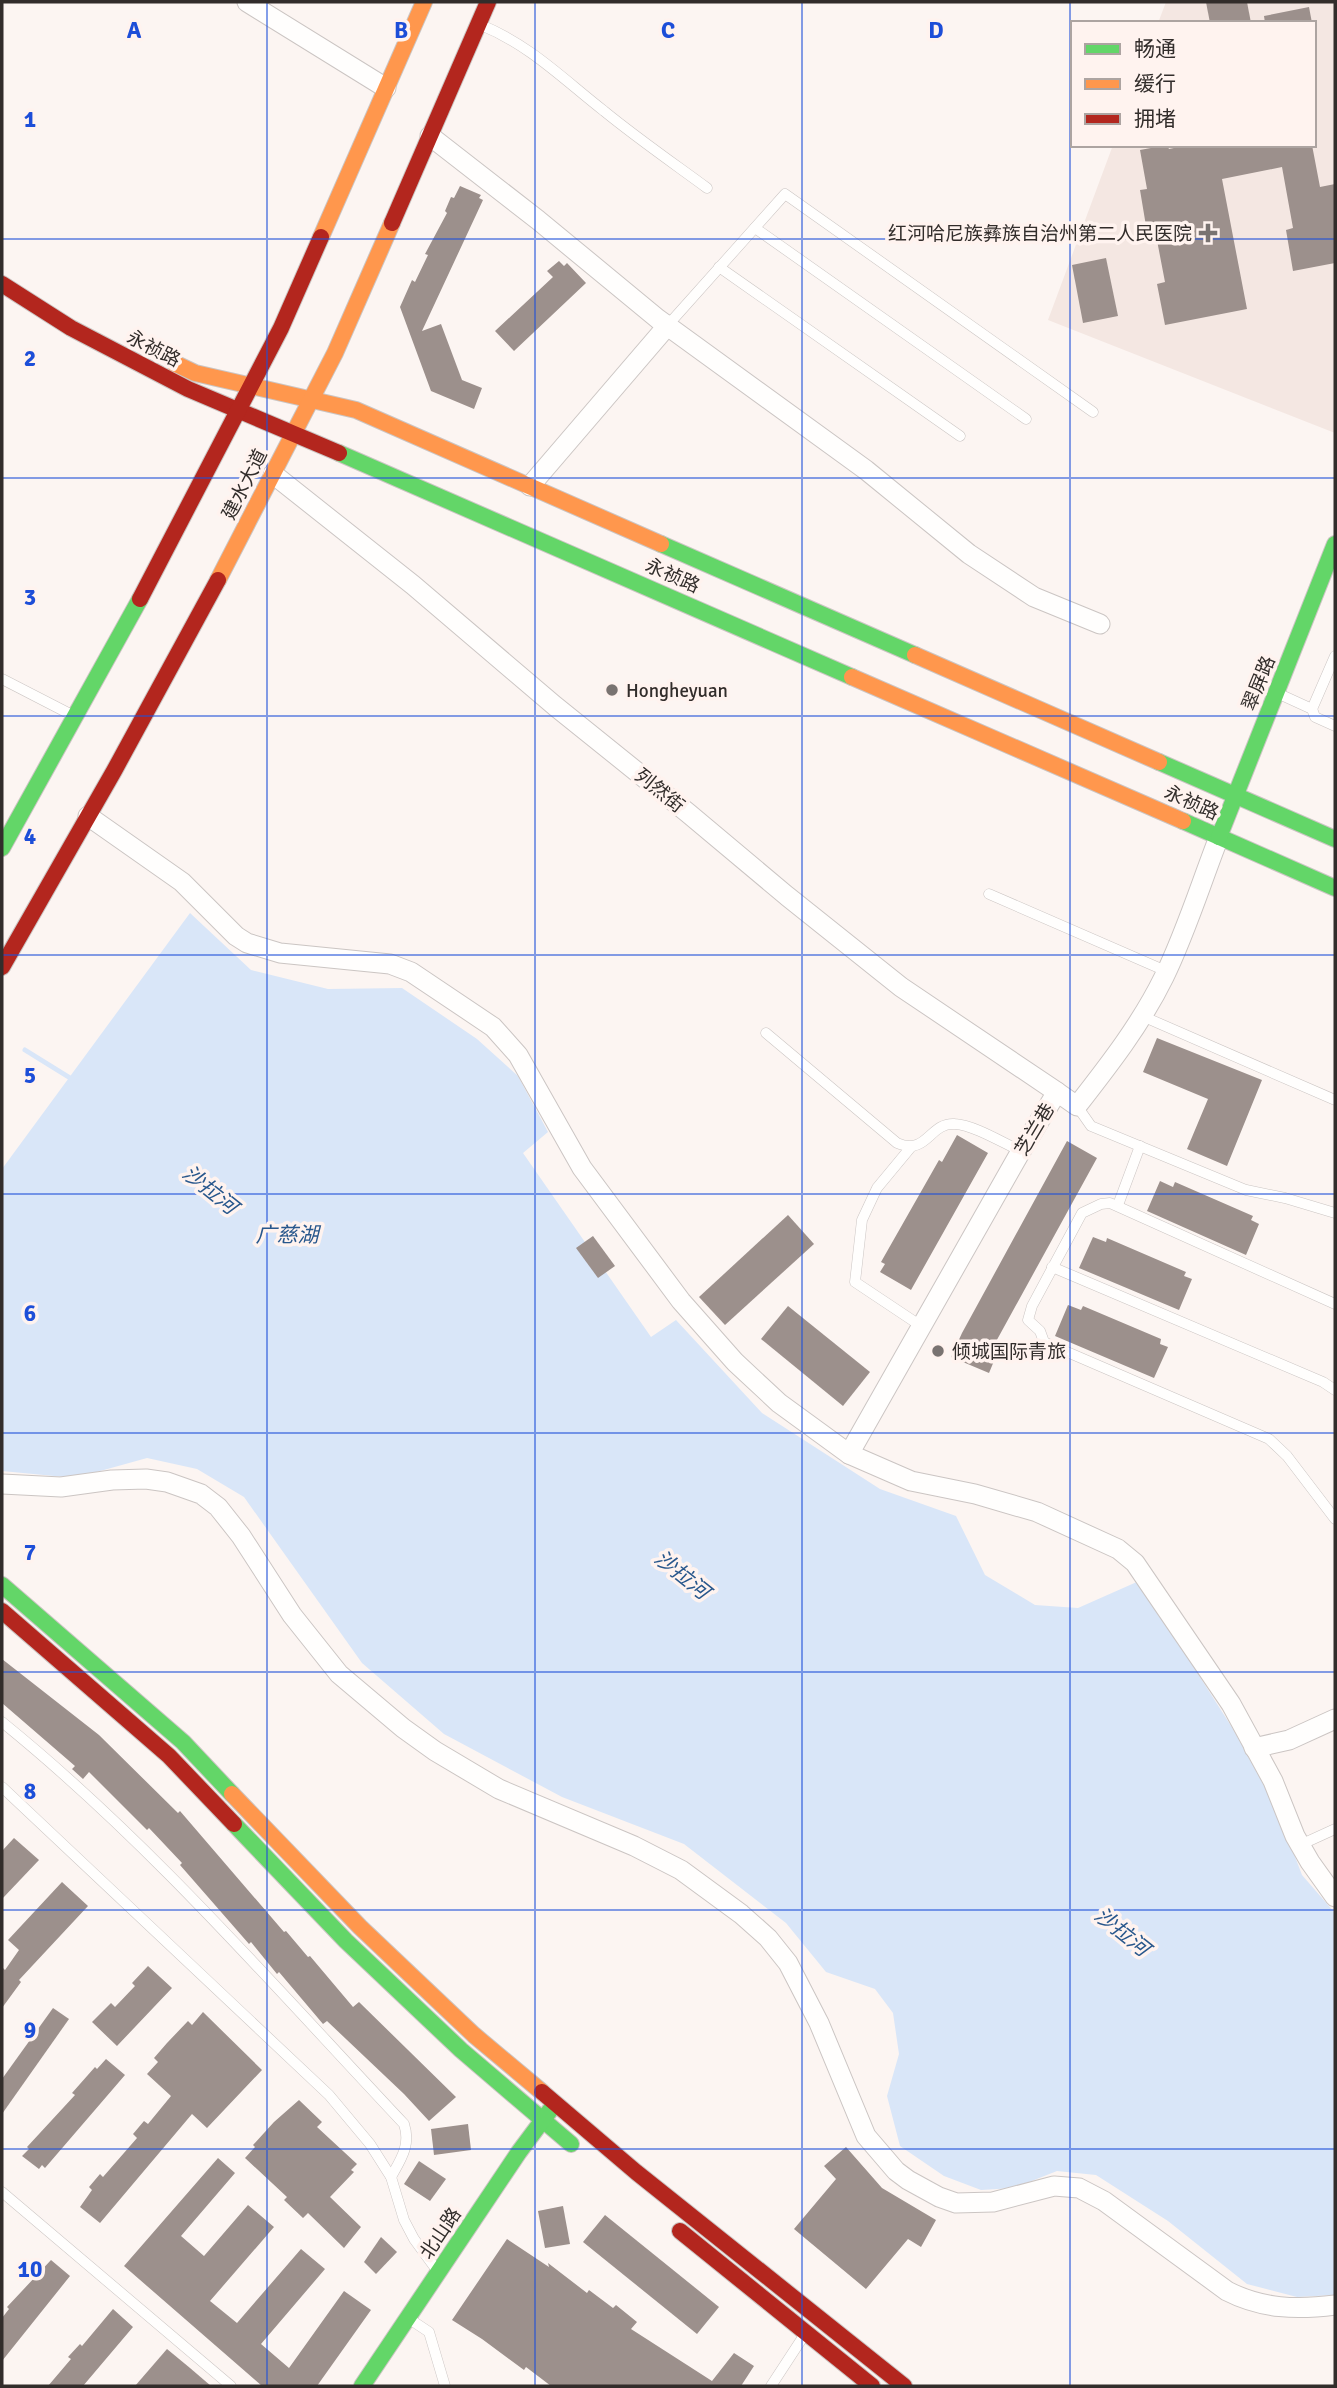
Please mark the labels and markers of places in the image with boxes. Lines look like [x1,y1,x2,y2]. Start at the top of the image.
place label: 红河哈尼族彝族自治州第二人民医院 [888,222,1192,246]
marker: 红河哈尼族彝族自治州第二人民医院 [1198,223,1218,243]
place label: Hongheyuan [626,679,728,703]
marker: Hongheyuan [604,682,620,698]
place label: 倾城国际青旅 [952,1340,1066,1364]
marker: 倾城国际青旅 [930,1343,946,1359]

